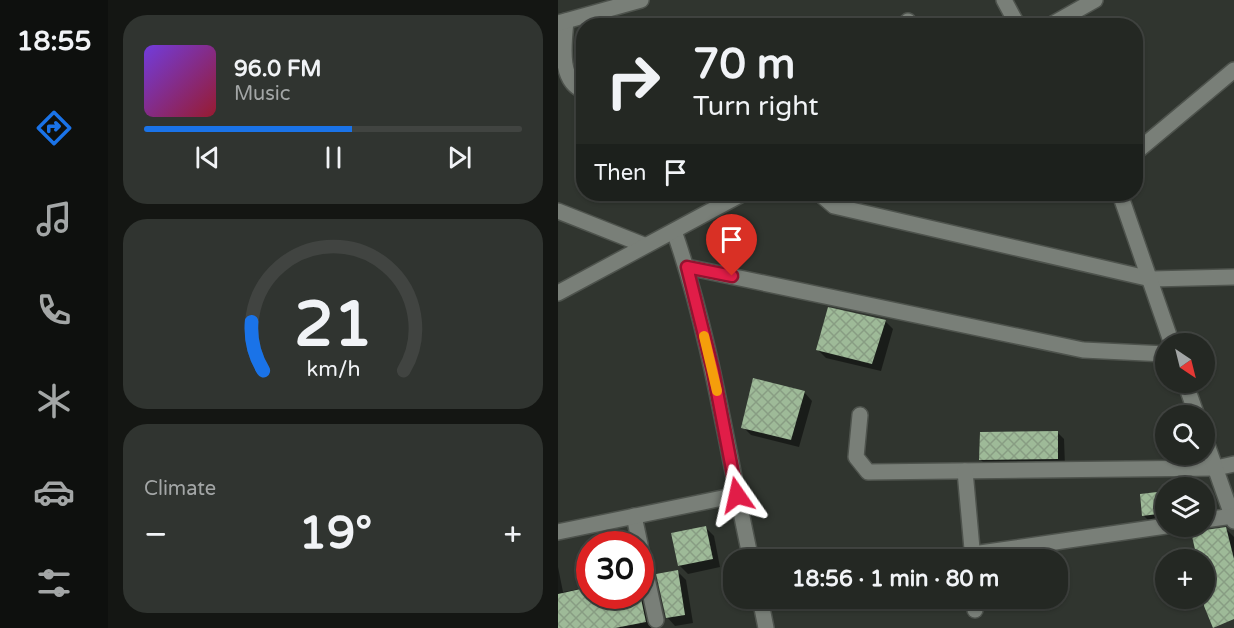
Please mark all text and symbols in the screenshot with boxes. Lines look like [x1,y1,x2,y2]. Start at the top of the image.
text: 18:55 [17,25,91,58]
text: 70 m [693,39,795,90]
icon: right [594,42,672,120]
text: 96.0 FM [234,56,322,82]
text: Music [234,82,290,106]
text: Turn right [693,90,819,123]
icon: directions [33,107,75,149]
icon: previous [191,141,224,174]
icon: pause [317,141,350,174]
icon: next [443,141,476,174]
icon: arrive [659,156,692,189]
text: Then [594,160,647,186]
icon: music [33,198,75,240]
pin [706,214,757,276]
icon: arrive [715,223,748,256]
text: 21 [294,288,372,363]
icon: phone [33,289,75,331]
north arrow [1155,333,1215,393]
map controls [1155,333,1215,609]
text: km/h [306,356,360,382]
icon: climate [33,380,75,422]
button: search [1155,405,1215,465]
position arrow [705,463,769,527]
icon: car [33,471,75,513]
text: Climate [144,477,216,501]
button: layers [1155,477,1215,537]
text: 19° [299,507,372,561]
text: − [144,515,168,554]
text: + [503,515,522,554]
speed limit sign: 30 [576,531,654,609]
button: + [1155,549,1215,609]
icon: filters [33,562,75,604]
text: 18:56 · 1 min · 80 m [792,566,999,592]

